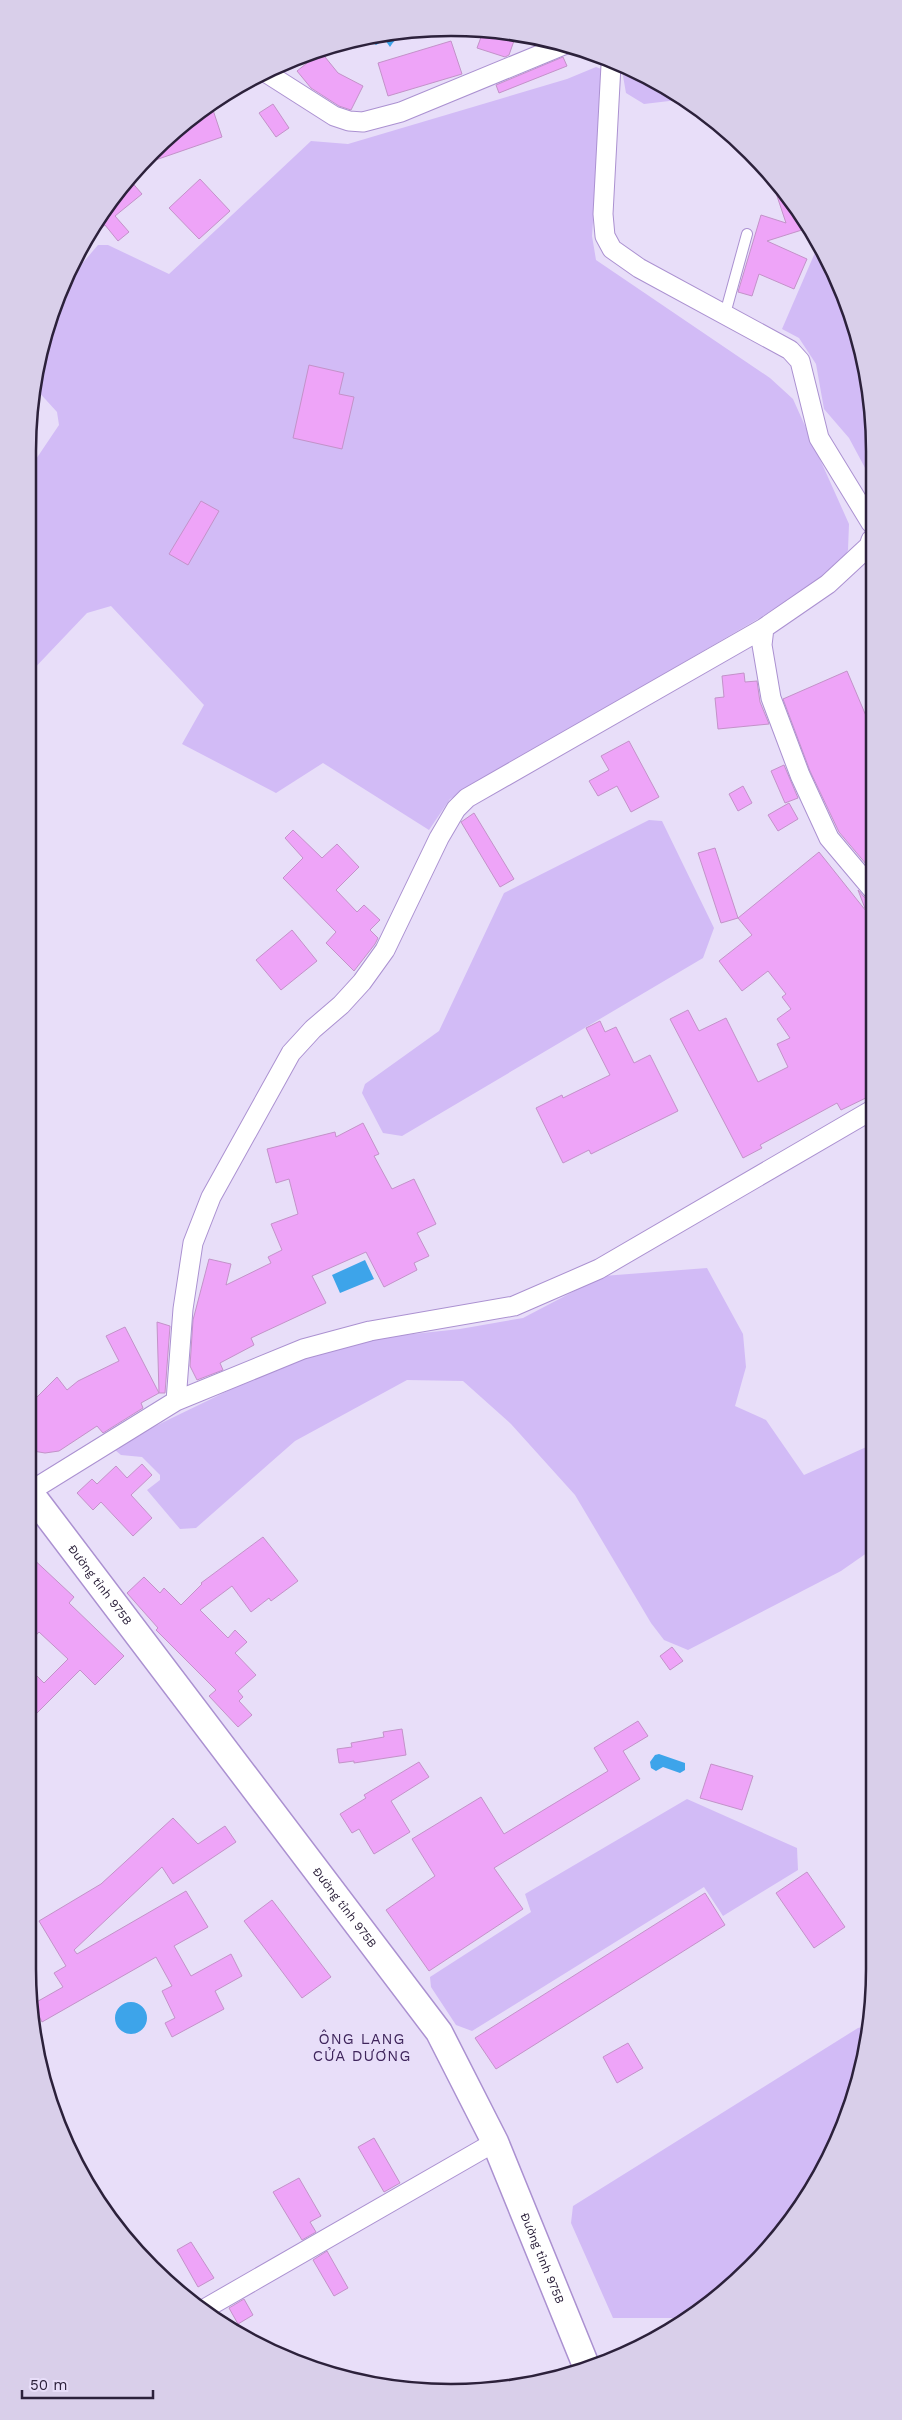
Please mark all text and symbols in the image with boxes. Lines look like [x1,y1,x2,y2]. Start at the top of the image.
street label: Đường tỉnh 975B [65,1542,135,1628]
street label: Đường tỉnh 975B [310,1865,380,1951]
district label: ÔNG LANG CỬA DƯƠNG [313,2029,411,2065]
street label: Đường tỉnh 975B [517,2211,567,2306]
scale bar [22,2368,154,2400]
text: 50 m [30,2376,67,2394]

